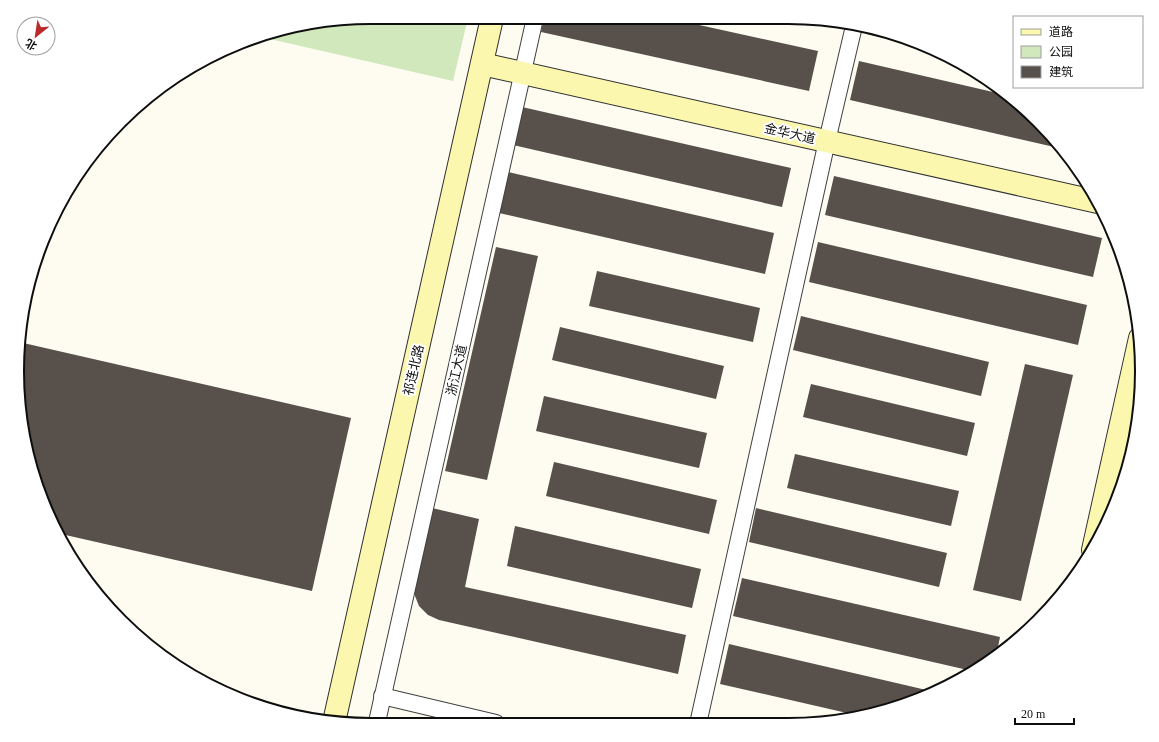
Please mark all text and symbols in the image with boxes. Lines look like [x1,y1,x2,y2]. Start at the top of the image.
north arrow [16,16,56,56]
legend [1013,16,1143,88]
text: 道路 [1049,25,1073,39]
text: 北 [23,37,39,53]
text: 公园 [1049,45,1073,59]
text: 建筑 [1049,65,1073,79]
street label: 金华大道 [763,120,817,147]
street label: 祁连北路 [400,343,427,397]
street label: 浙江大道 [443,343,470,397]
scale bar [1015,700,1074,726]
text: 20 m [1021,707,1046,721]

